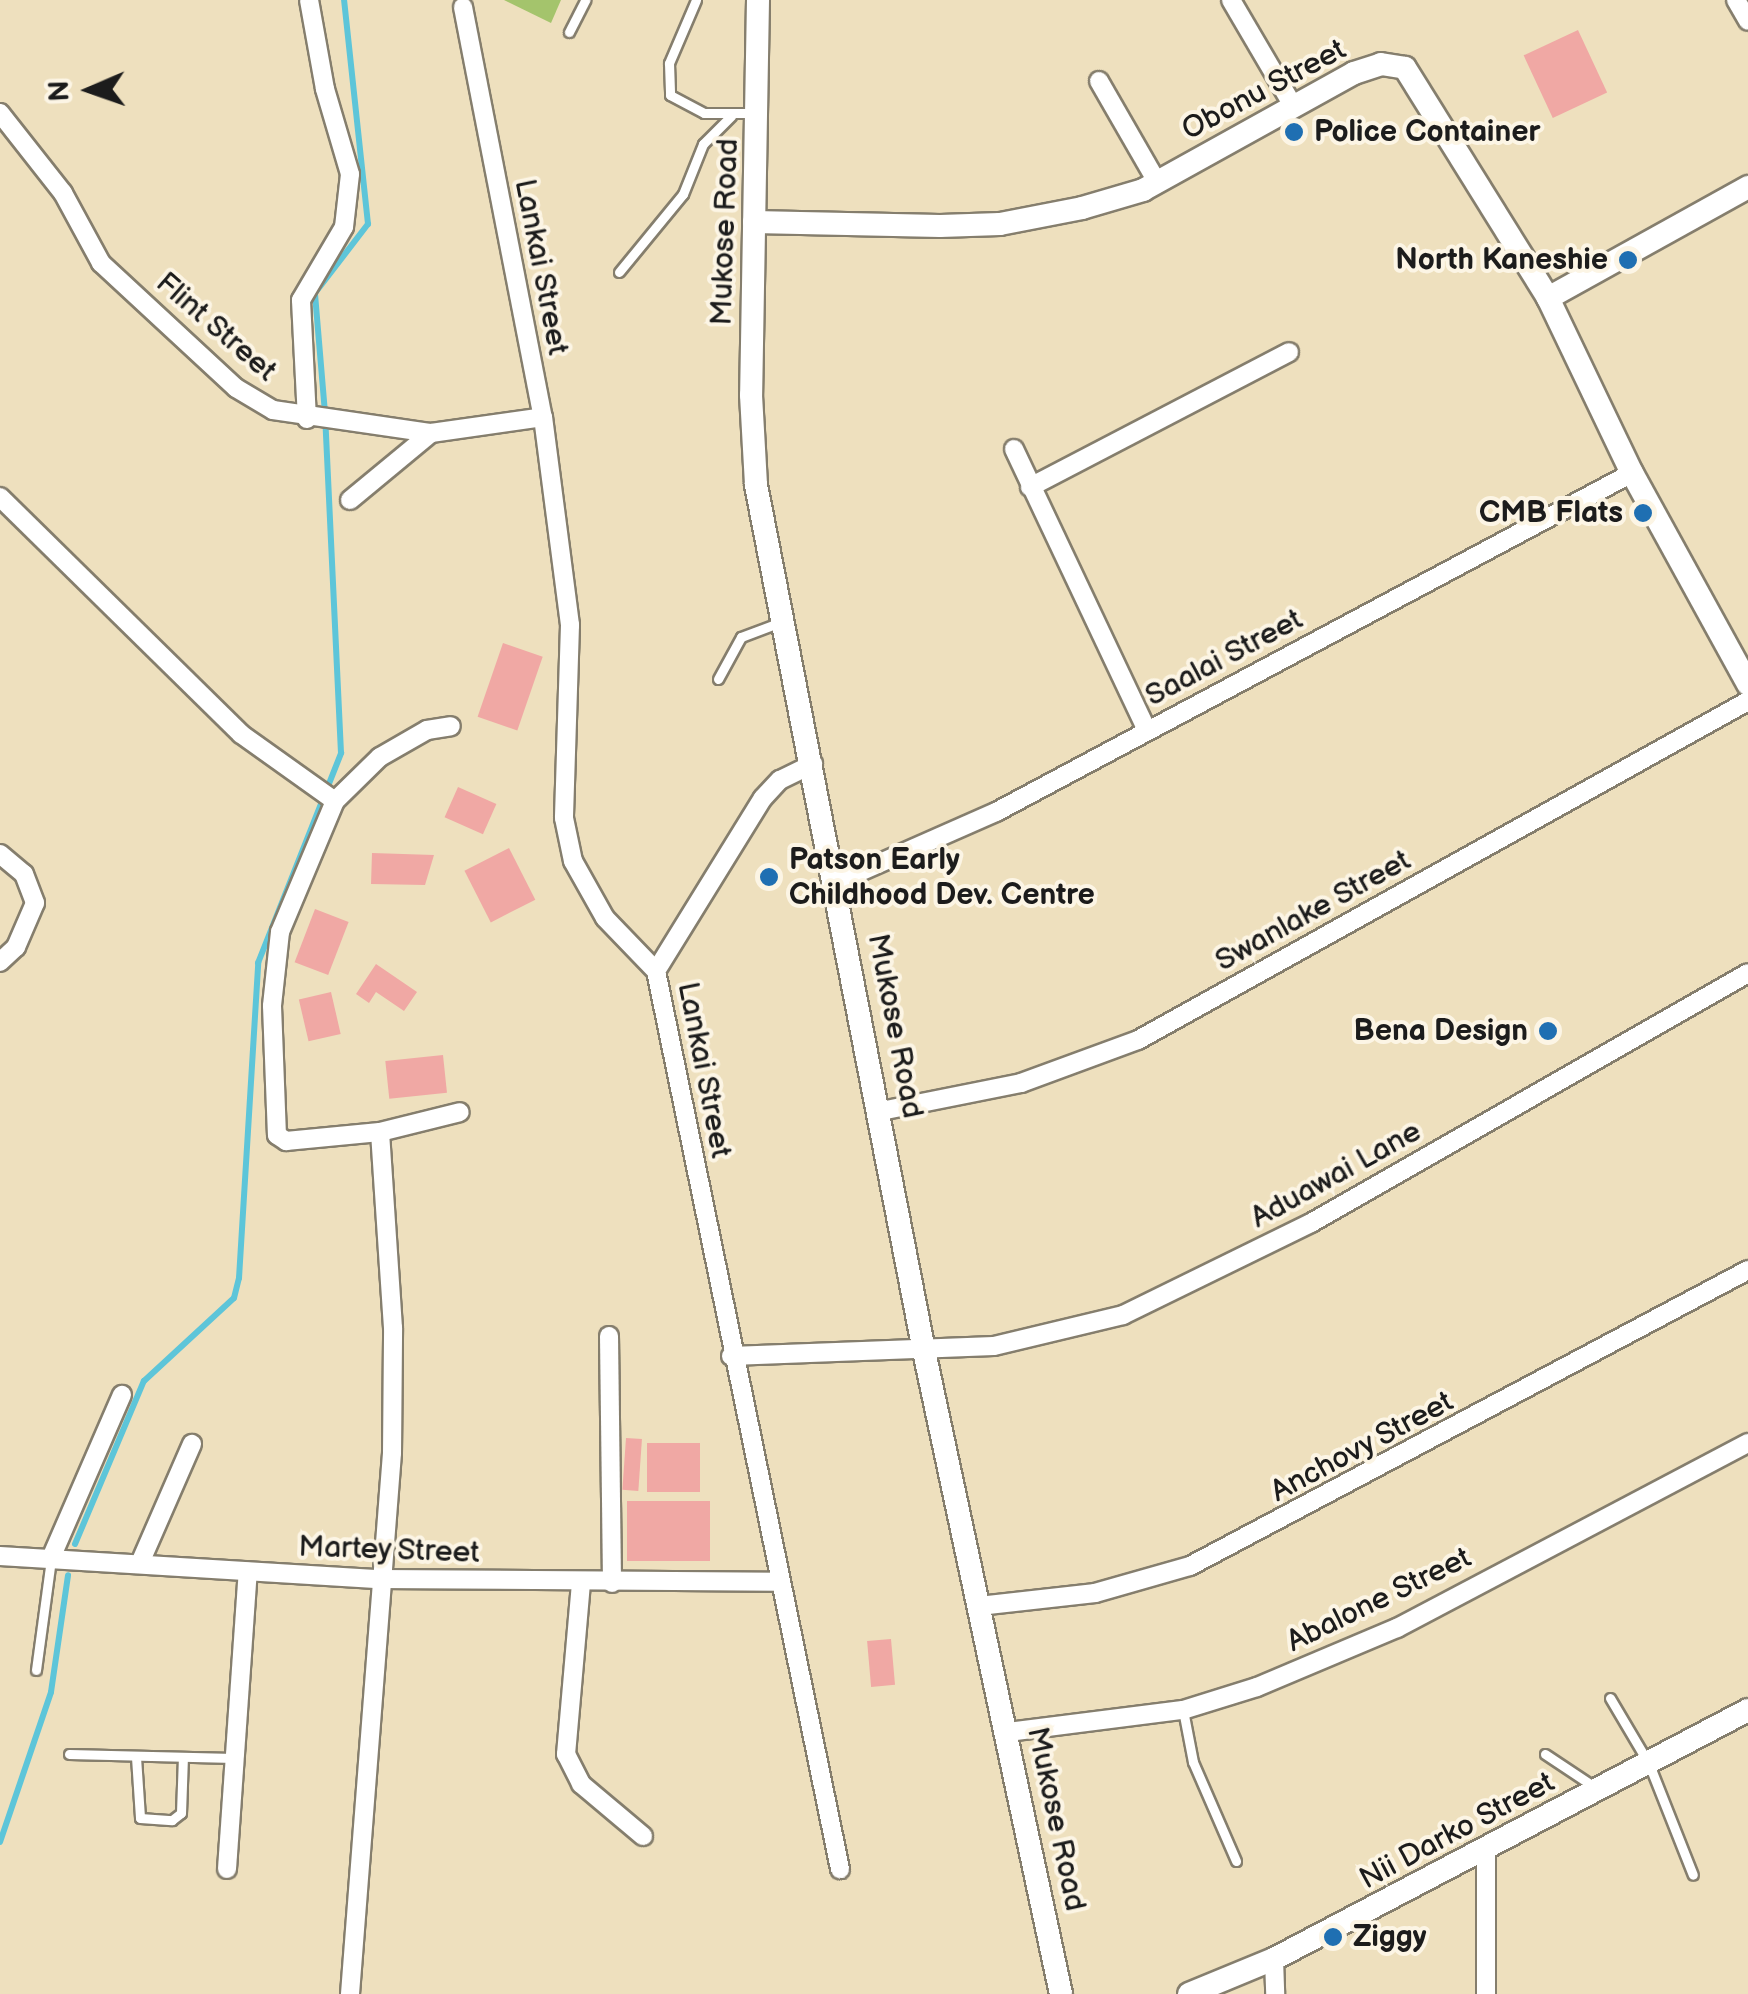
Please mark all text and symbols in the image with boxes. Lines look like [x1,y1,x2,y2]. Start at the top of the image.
street label: Obonu Street [1176,32,1352,148]
north arrow [40,40,140,140]
text: N [43,80,76,102]
place label: Police Container [1314,114,1540,150]
marker: Police Container [1283,121,1305,143]
street label: Mukose Road [704,138,746,326]
street label: Lankai Street [506,176,576,358]
place label: North Kaneshie [1395,242,1608,278]
marker: North Kaneshie [1617,249,1639,271]
street label: Flint Street [148,265,284,389]
place label: CMB Flats [1479,495,1623,531]
marker: CMB Flats [1632,502,1654,524]
street label: Saalai Street [1139,601,1309,715]
place label: Patson Early Childhood Dev. Centre [789,842,1095,912]
street label: Swanlake Street [1209,842,1417,980]
marker: Patson Early Childhood Dev. Centre [758,866,780,888]
street label: Mukose Road [859,931,931,1121]
street label: Lankai Street [669,979,739,1161]
place label: Bena Design [1354,1013,1528,1049]
marker: Bena Design [1537,1020,1559,1042]
street label: Aduawai Lane [1245,1114,1427,1236]
street label: Anchovy Street [1264,1383,1460,1511]
street label: Martey Street [296,1529,482,1571]
street label: Abalone Street [1281,1540,1477,1660]
street label: Mukose Road [1019,1724,1093,1914]
street label: Nii Darko Street [1353,1764,1561,1898]
place label: Ziggy [1353,1919,1427,1955]
marker: Ziggy [1322,1926,1344,1948]

